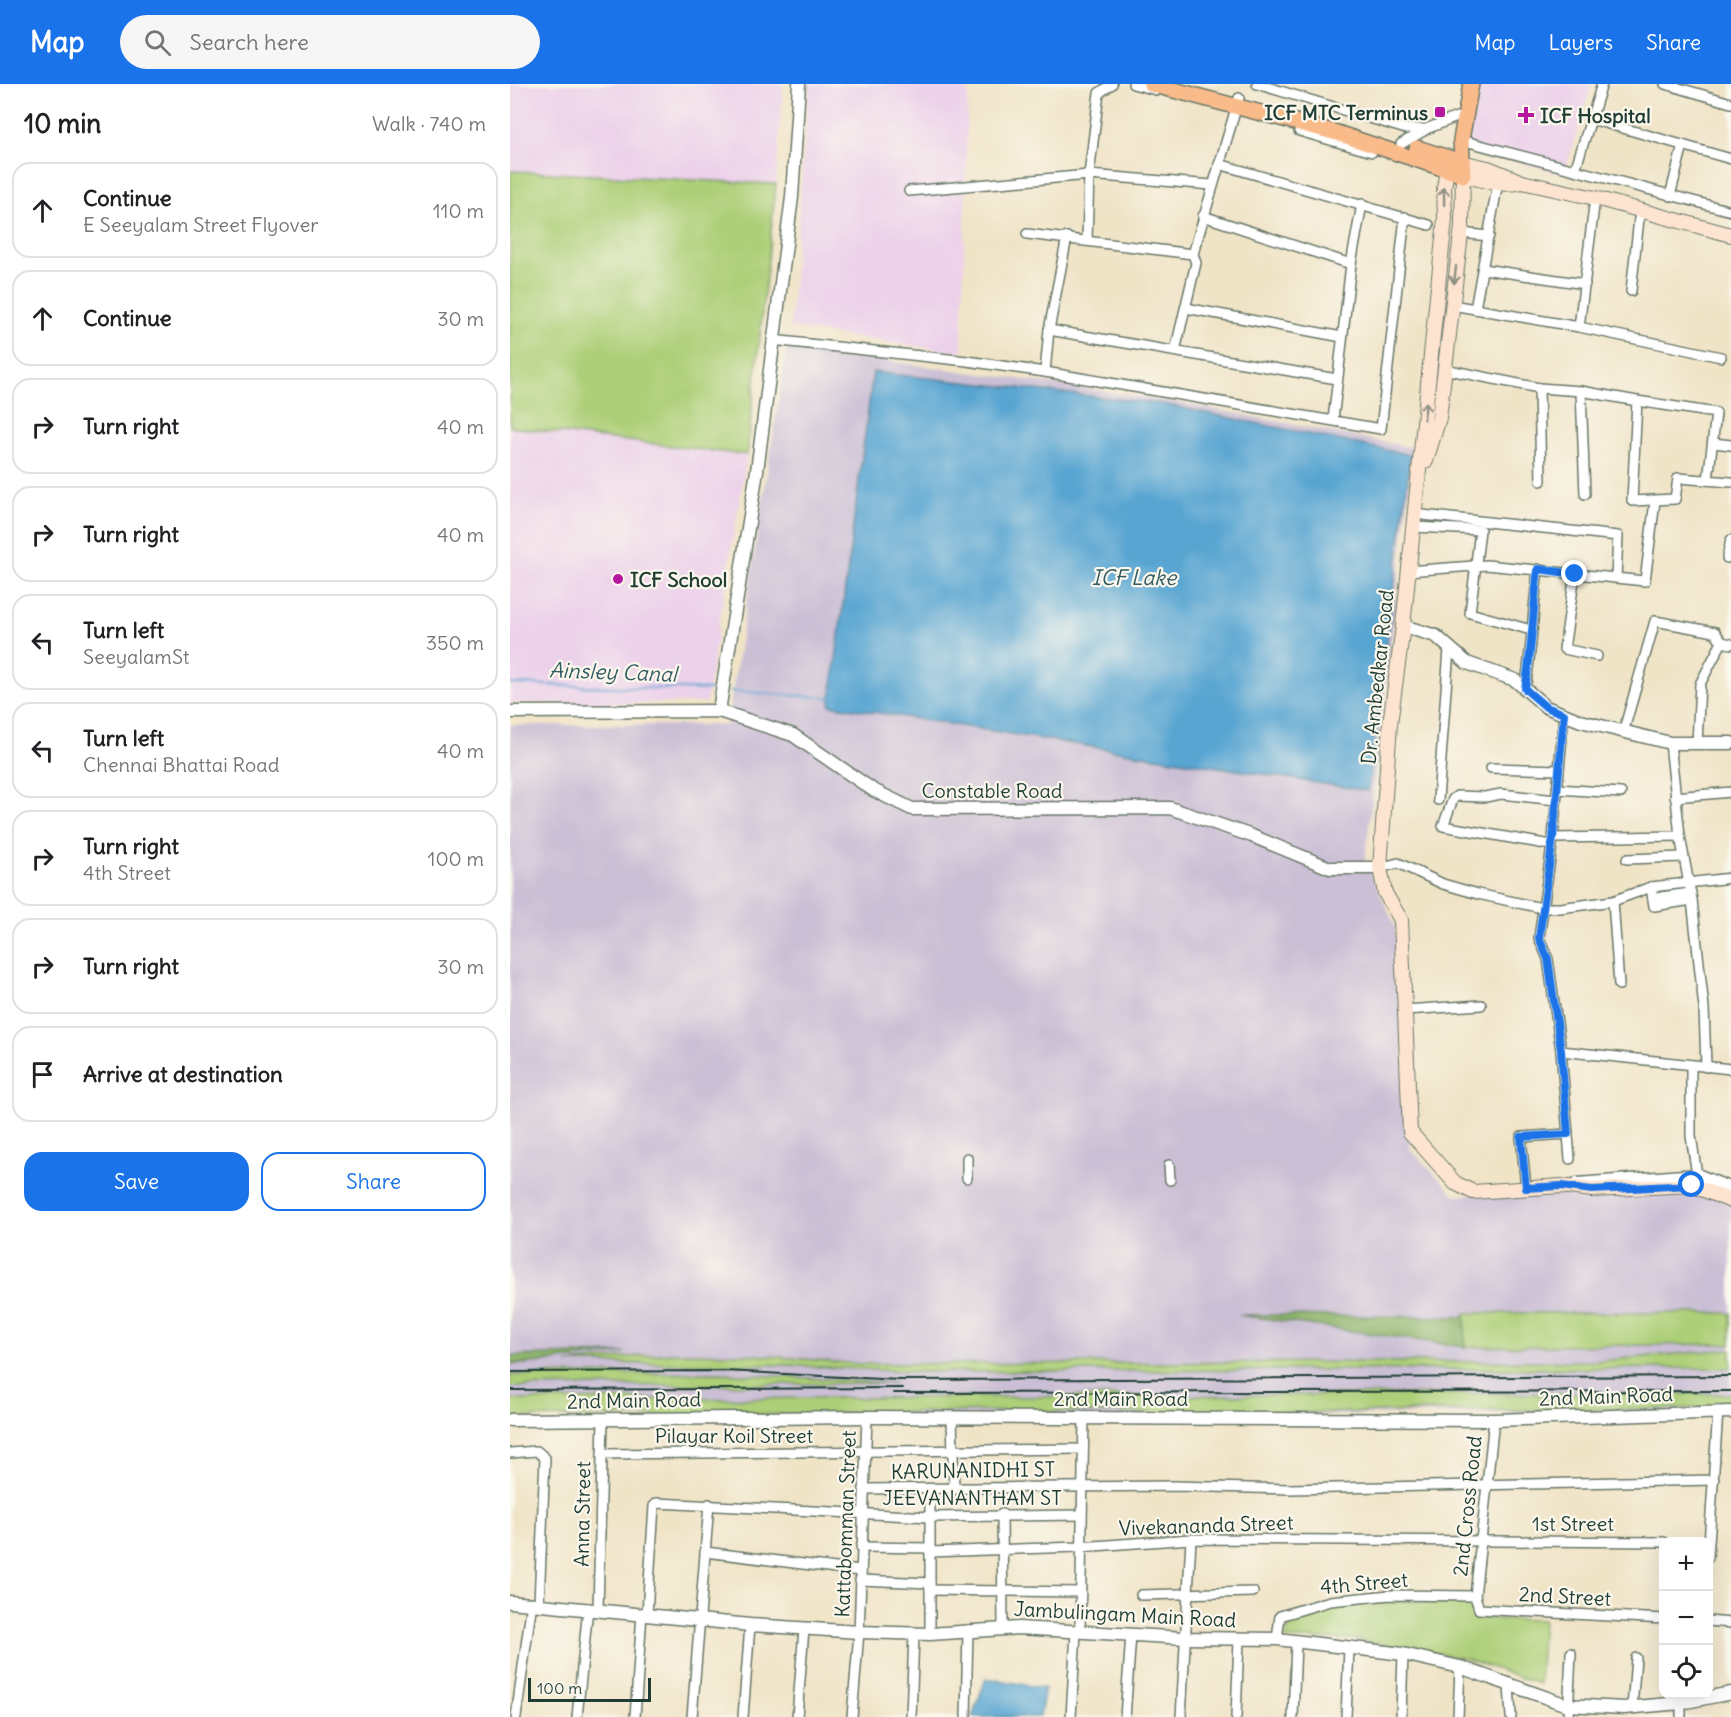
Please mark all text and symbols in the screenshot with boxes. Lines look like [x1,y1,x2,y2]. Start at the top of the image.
search box [120,15,540,69]
text: Map [30,24,84,60]
icon: search [141,26,174,59]
text: Search here [189,28,309,56]
text: Map [1475,29,1515,56]
text: Layers [1548,29,1613,56]
text: Share [1646,29,1701,56]
place label: ICF MTC Terminus [1264,100,1428,125]
place label: ICF Hospital [1540,103,1651,128]
marker: ICF MTC Terminus [1433,105,1447,119]
marker: ICF Hospital [1517,106,1535,124]
text: 10 min [24,107,101,140]
text: Walk · 740 m [372,111,486,136]
text: Continue [83,184,172,212]
one-way arrow [1439,186,1450,206]
icon: ahead [26,194,59,227]
text: 110 m [433,198,484,223]
text: E Seeyalam Street Flyover [83,212,318,237]
one-way arrow [1450,265,1461,285]
icon: ahead [26,302,59,335]
text: Continue [83,304,172,332]
text: 30 m [437,306,484,331]
one-way arrow [1420,401,1431,421]
icon: right [26,410,59,443]
text: Turn right [83,412,179,440]
text: 40 m [437,414,484,439]
icon: right [26,518,59,551]
text: Turn right [83,520,179,548]
text: 40 m [437,522,484,547]
route end [1561,560,1587,586]
water label: ICF Lake [1092,564,1178,591]
place label: ICF School [630,567,727,592]
marker: ICF School [611,572,625,586]
street label: Dr. Ambedkar Road [1355,588,1399,766]
text: Turn left [83,616,164,644]
icon: left [26,626,59,659]
text: 350 m [426,630,484,655]
text: SeeyalamSt [83,644,189,669]
water label: Ainsley Canal [549,656,680,688]
text: Turn left [83,724,164,752]
icon: left [26,734,59,767]
text: 40 m [437,738,484,763]
text: Chennai Bhattai Road [83,752,279,777]
street label: Constable Road [922,778,1063,803]
text: Turn right [83,832,179,860]
icon: right [26,842,59,875]
text: 100 m [427,846,484,871]
text: 4th Street [83,860,171,885]
icon: right [26,950,59,983]
text: Turn right [83,952,179,980]
text: 30 m [437,954,484,979]
icon: arrive [26,1058,59,1091]
text: Arrive at destination [83,1060,283,1088]
button: Save [24,1152,249,1211]
button: Share [261,1152,486,1211]
route start [1678,1171,1704,1197]
street label: 2nd Main Road [1538,1381,1674,1411]
street label: 2nd Main Road [567,1386,702,1414]
street label: 2nd Main Road [1054,1386,1188,1411]
street label: Pilayar Koil Street [655,1423,813,1448]
street label: Kattabomman Street [829,1430,861,1618]
street label: 2nd Cross Road [1447,1434,1487,1578]
street label: KARUNANIDHI ST [891,1456,1055,1484]
street label: Anna Street [569,1461,595,1567]
street label: JEEVANANTHAM ST [882,1485,1062,1510]
street label: Vivekananda Street [1118,1509,1294,1541]
street label: 1st Street [1532,1511,1614,1536]
map controls [1659,1537,1713,1699]
button: + [1659,1537,1713,1591]
street label: 4th Street [1319,1567,1409,1599]
street label: 2nd Street [1518,1581,1612,1611]
button: − [1659,1591,1713,1645]
street label: Jambulingam Main Road [1013,1596,1237,1632]
button: locate [1659,1645,1713,1699]
scale bar [528,1675,651,1702]
text: 100 m [537,1678,582,1698]

